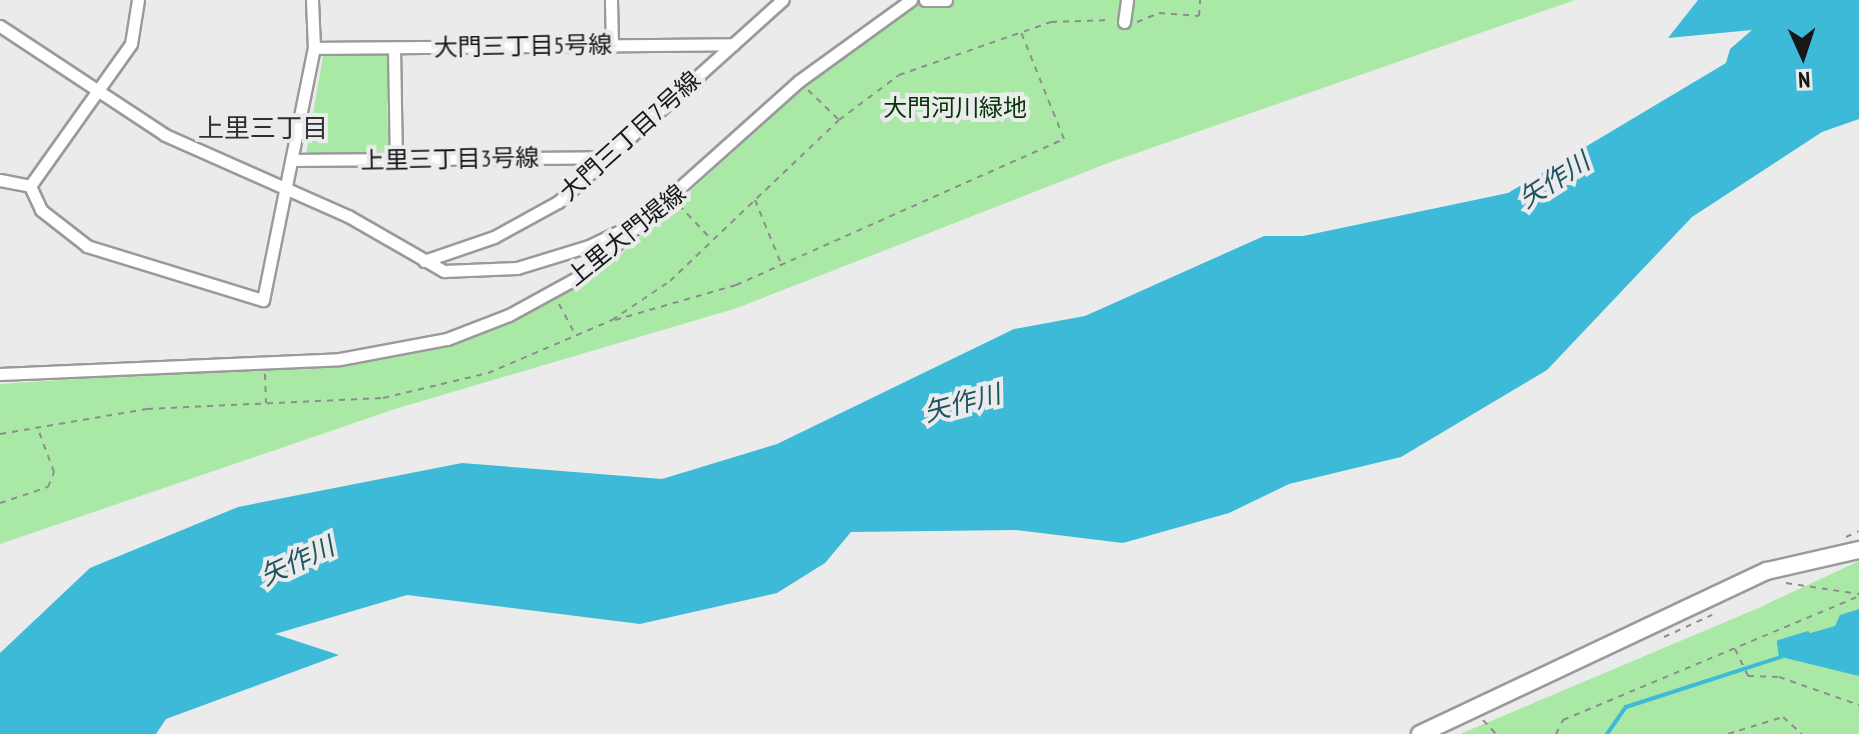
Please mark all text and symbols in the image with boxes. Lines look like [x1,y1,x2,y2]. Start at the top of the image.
north arrow [1763,16,1843,96]
street label: 大門三丁目5号線 [433,30,613,62]
street label: 大門三丁目7号線 [554,65,706,207]
text: N [1798,66,1811,94]
park label: 大門河川緑地 [883,94,1027,122]
district label: 上里三丁目 [198,112,328,144]
street label: 上里三丁目3号線 [360,143,540,175]
water label: 矢作川 [1513,146,1595,214]
street label: 上里大門堤線 [561,178,691,292]
water label: 矢作川 [920,378,1004,428]
water label: 矢作川 [255,530,339,592]

